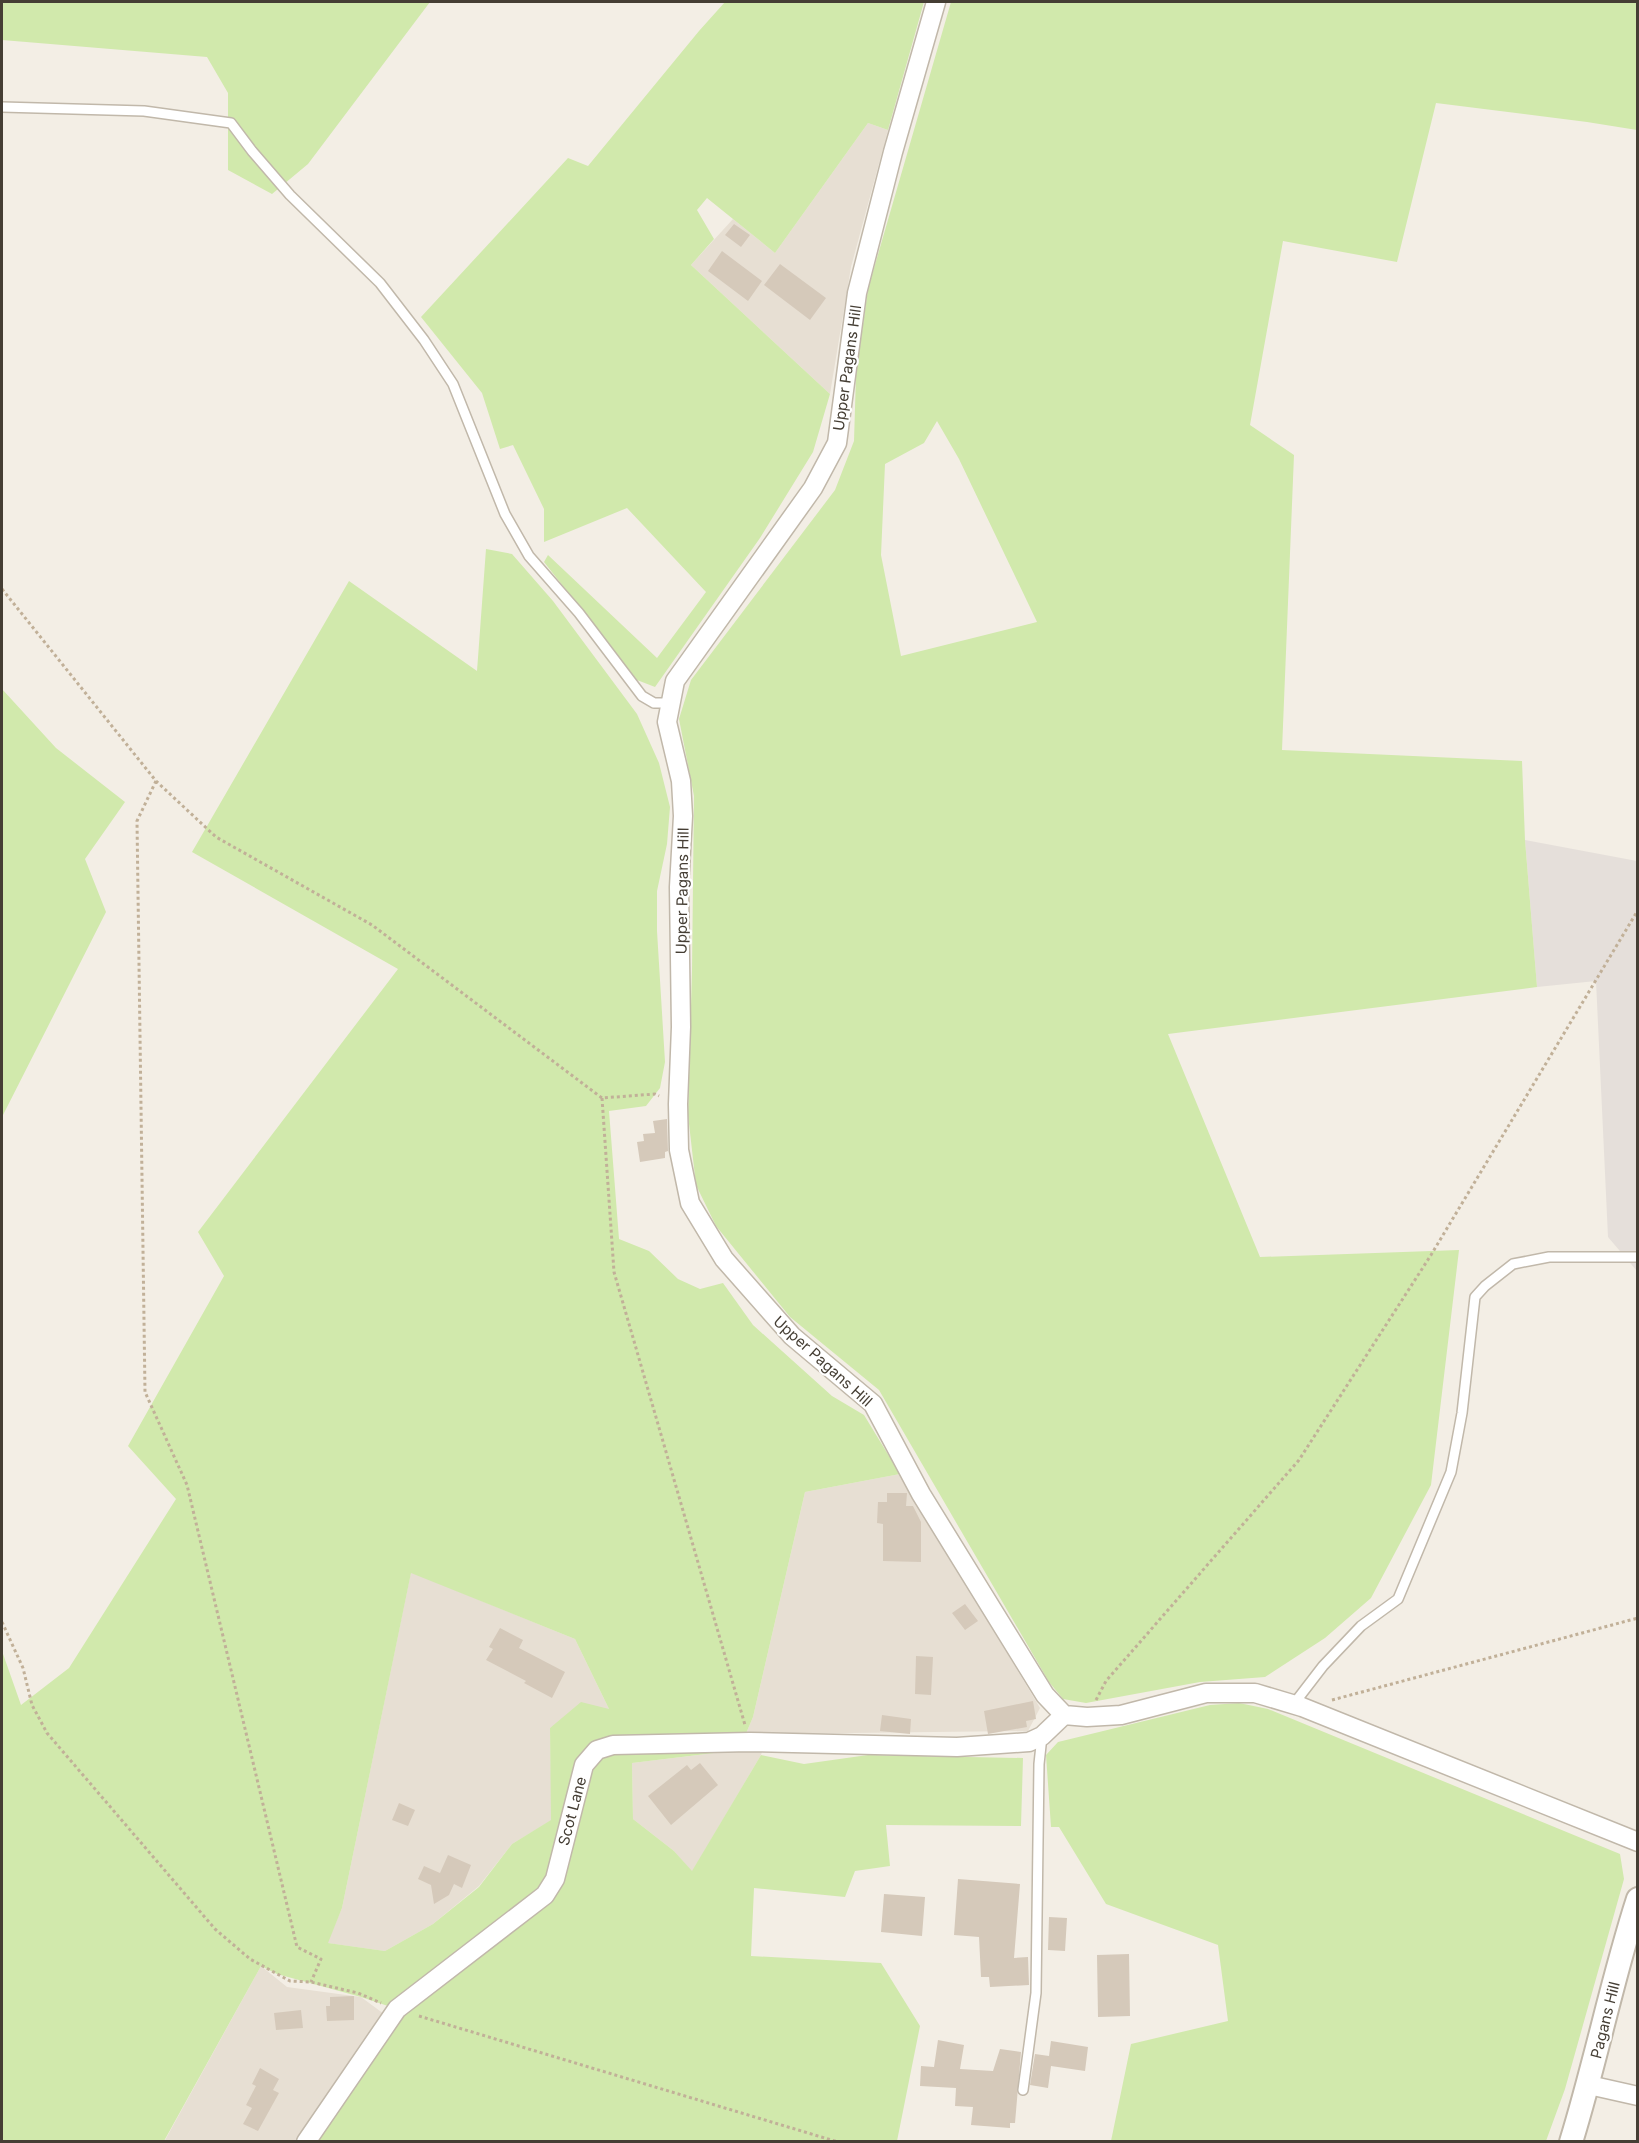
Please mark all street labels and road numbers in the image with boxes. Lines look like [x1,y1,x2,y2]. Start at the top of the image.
street label: Upper Pagans Hill [829,304,865,432]
street label: Upper Pagans Hill [671,827,693,955]
street label: Upper Pagans Hill [770,1312,876,1410]
street label: Scot Lane [554,1774,590,1848]
street label: Pagans Hill [1586,1980,1624,2060]

